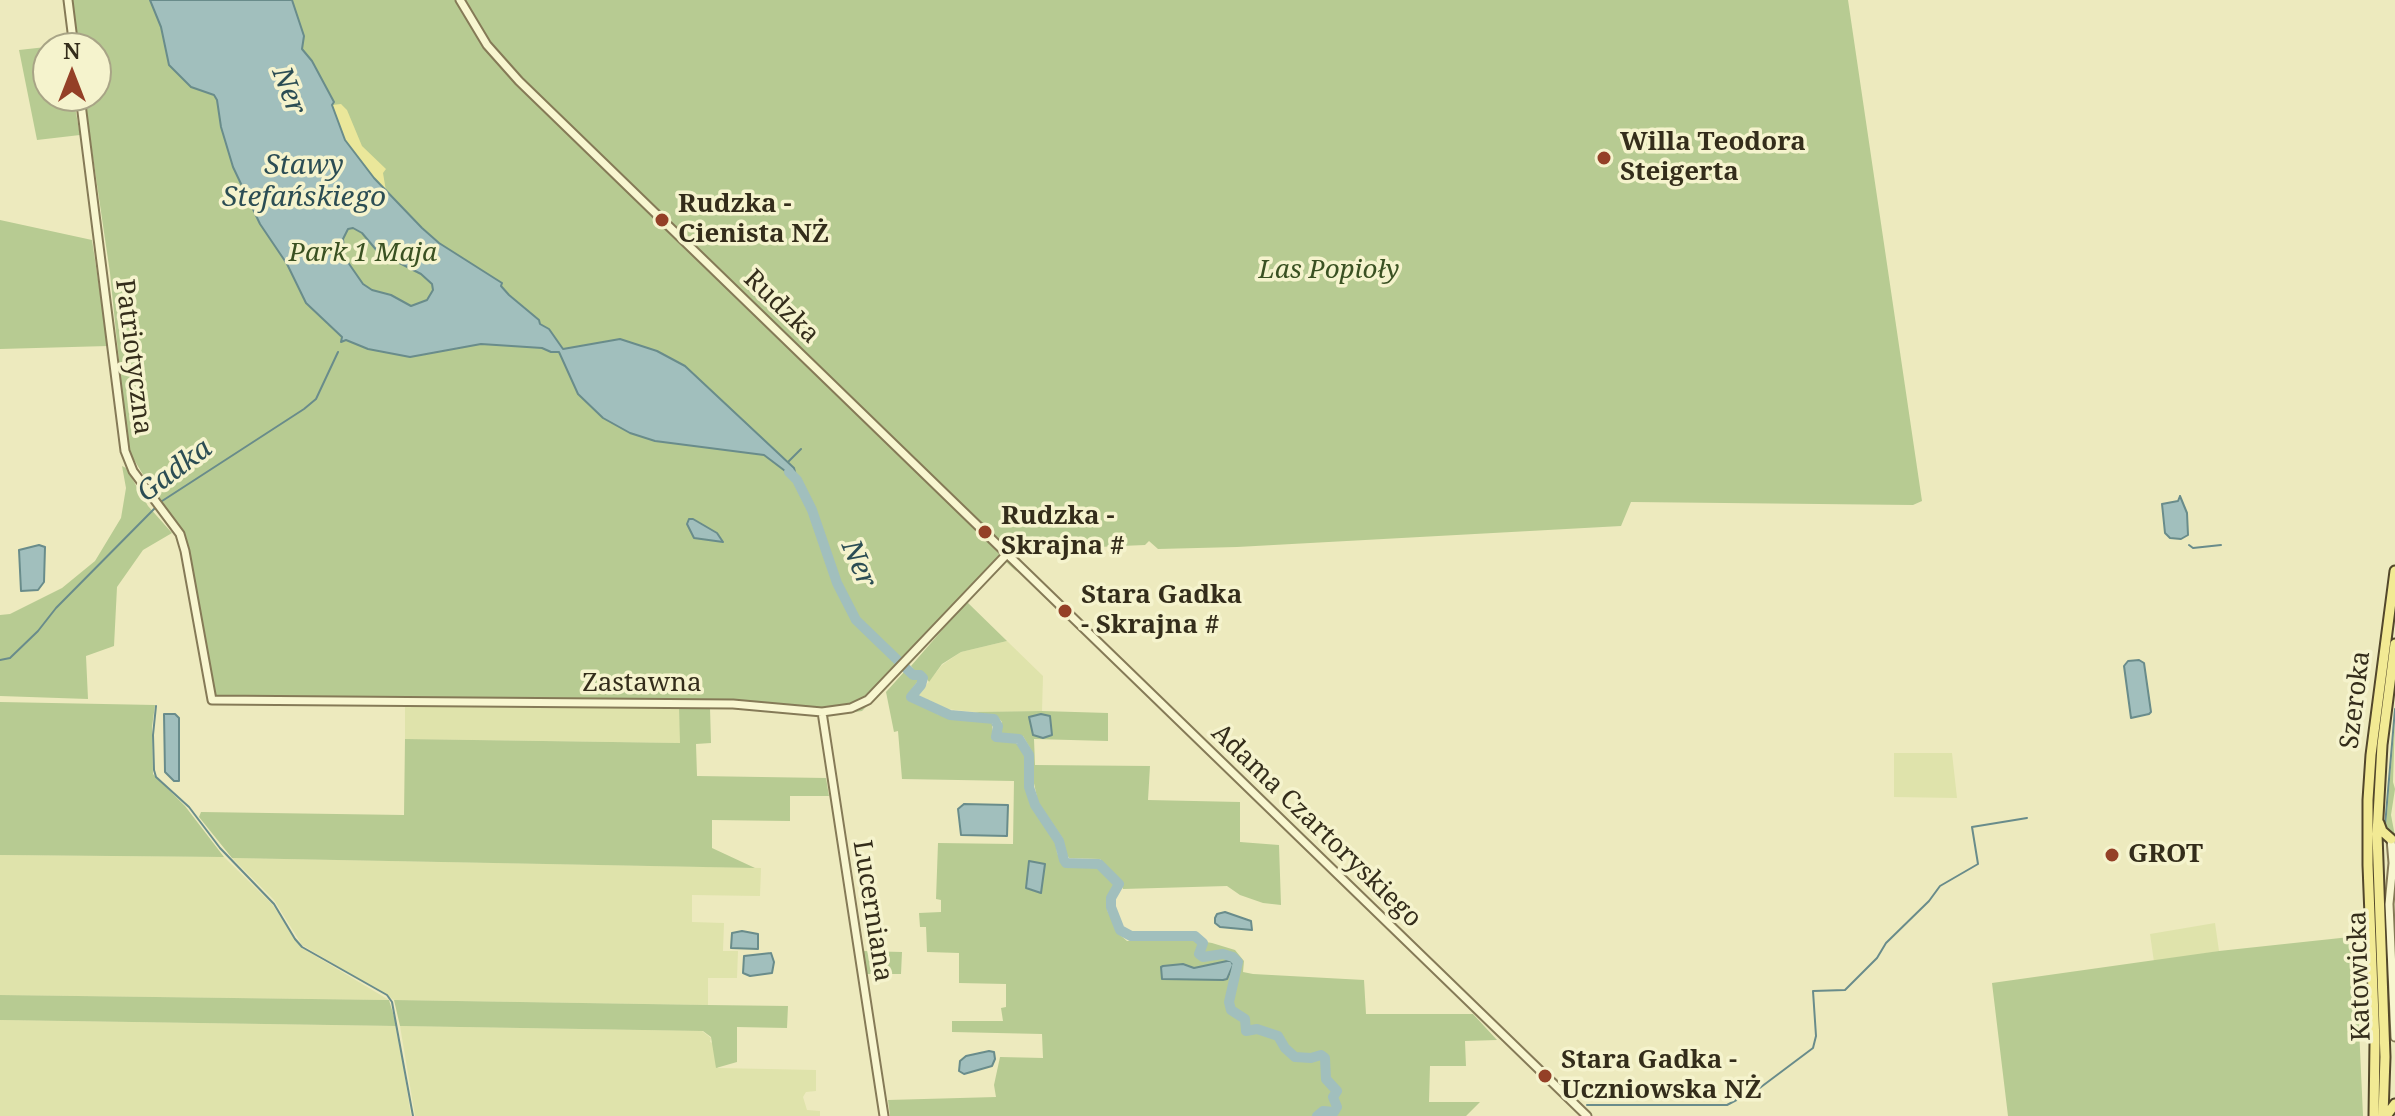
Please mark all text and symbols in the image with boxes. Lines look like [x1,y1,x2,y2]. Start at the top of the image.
north arrow [32,32,112,112]
text: N [63,35,81,65]
water label: Ner [264,62,312,120]
place label: Willa Teodora Steigerta [1620,127,1806,188]
water label: Stawy Stefańskiego [222,149,386,215]
marker: Willa Teodora Steigerta [1595,149,1613,167]
place label: Rudzka - Cienista NŻ [678,189,829,250]
marker: Rudzka - Cienista NŻ [653,211,671,229]
park label: Park 1 Maja [289,238,437,270]
park label: Las Popioły [1258,255,1400,287]
street label: Rudzka [737,264,825,350]
street label: Patriotyczna [108,277,158,437]
water label: Gadka [131,432,219,510]
place label: Rudzka - Skrajna # [1001,501,1125,562]
marker: Rudzka - Skrajna # [976,523,994,541]
water label: Ner [833,535,883,593]
place label: Stara Gadka - Skrajna # [1081,580,1242,642]
marker: Stara Gadka - Skrajna # [1056,602,1074,620]
street label: Szeroka [2335,649,2377,751]
street label: Zastawna [582,668,702,700]
street label: Adama Czartoryskiego [1205,718,1427,934]
street label: Lucerniana [845,838,899,984]
place label: GROT [2128,839,2203,871]
marker: GROT [2103,846,2121,864]
street label: Katowicka [2342,910,2378,1042]
place label: Stara Gadka - Uczniowska NŻ [1561,1045,1762,1106]
marker: Stara Gadka - Uczniowska NŻ [1536,1067,1554,1085]

